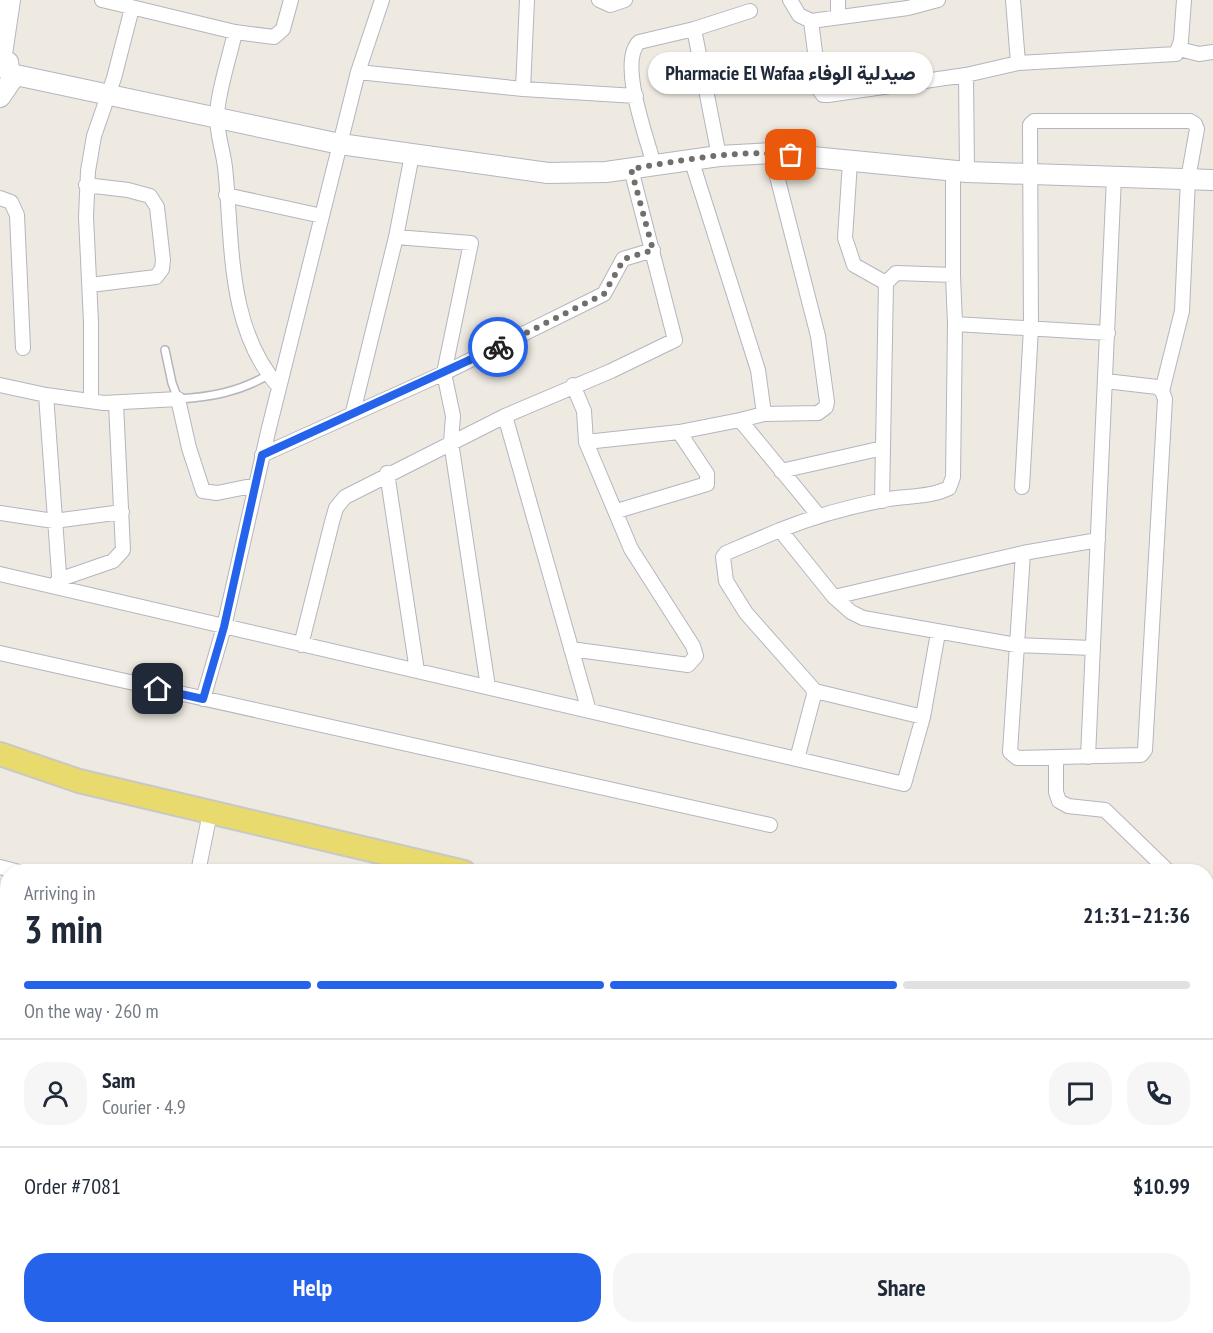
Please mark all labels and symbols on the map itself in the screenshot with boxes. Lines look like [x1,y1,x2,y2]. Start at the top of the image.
callout: Pharmacie El Wafaa صيدلية الوفاء [648,53,934,95]
pin [765,129,816,180]
courier [468,317,528,377]
pin [132,663,183,714]

